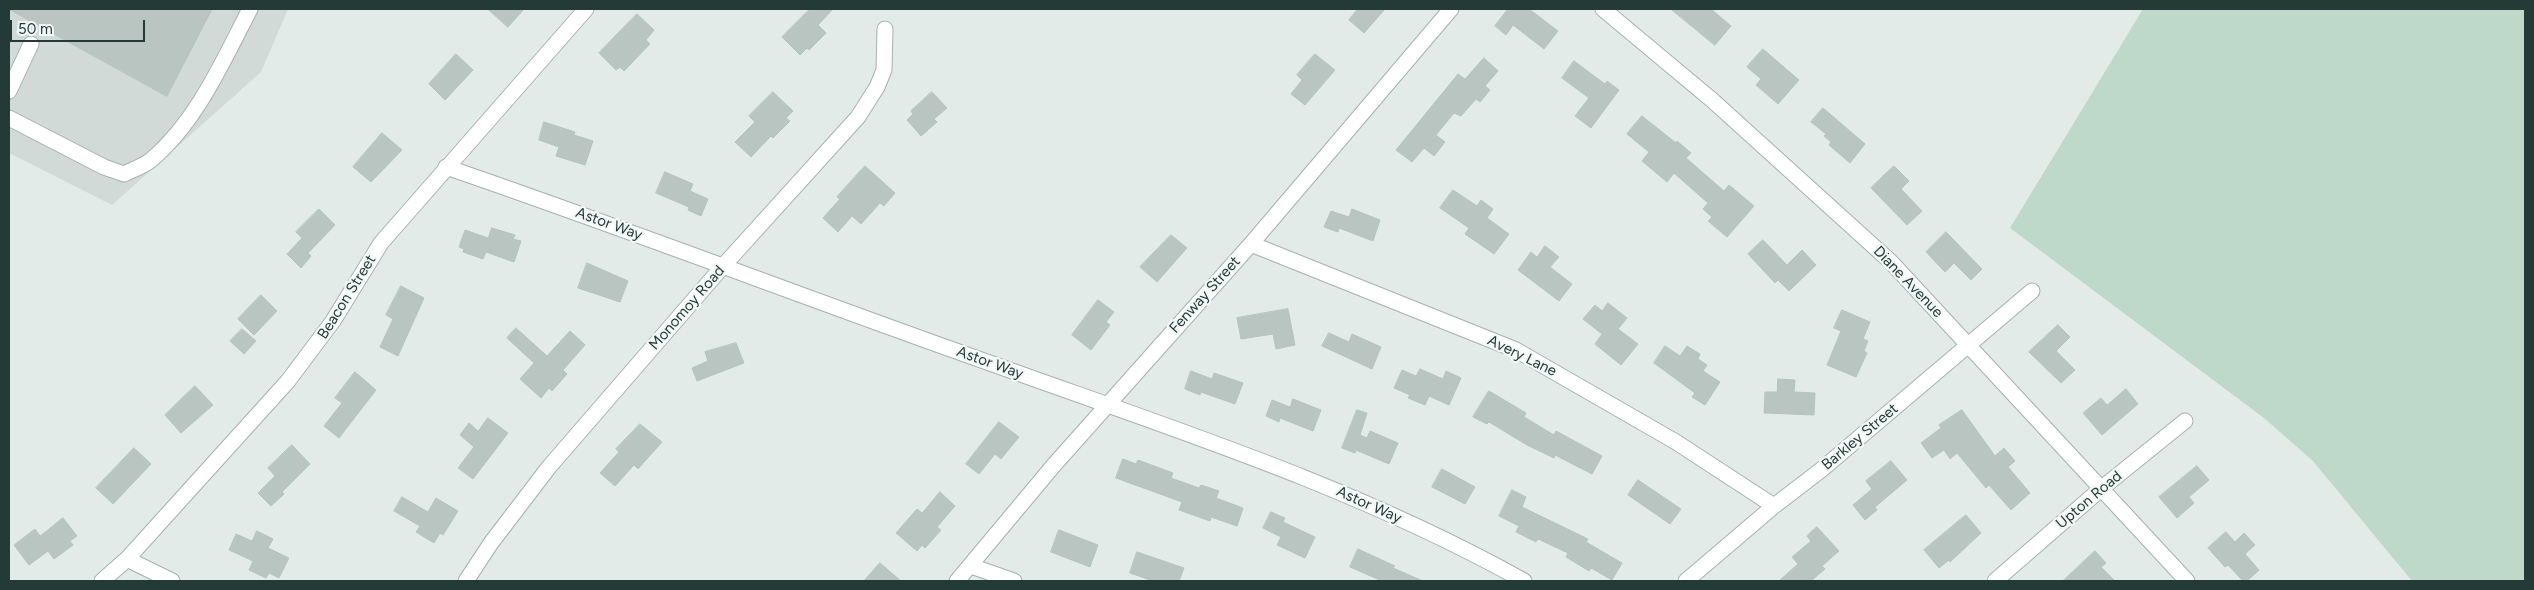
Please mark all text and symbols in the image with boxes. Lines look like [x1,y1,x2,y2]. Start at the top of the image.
scale bar [12,10,148,42]
text: 50 m [18,20,53,38]
street label: Astor Way [573,204,645,244]
street label: Diane Avenue [1869,243,1947,321]
street label: Beacon Street [314,252,380,342]
street label: Fenway Street [1166,253,1244,337]
street label: Monomoy Road [645,262,729,354]
street label: Avery Lane [1485,332,1559,380]
street label: Astor Way [954,343,1026,383]
street label: Barkley Street [1818,400,1902,474]
street label: Upton Road [2052,467,2126,533]
street label: Astor Way [1334,483,1404,527]

